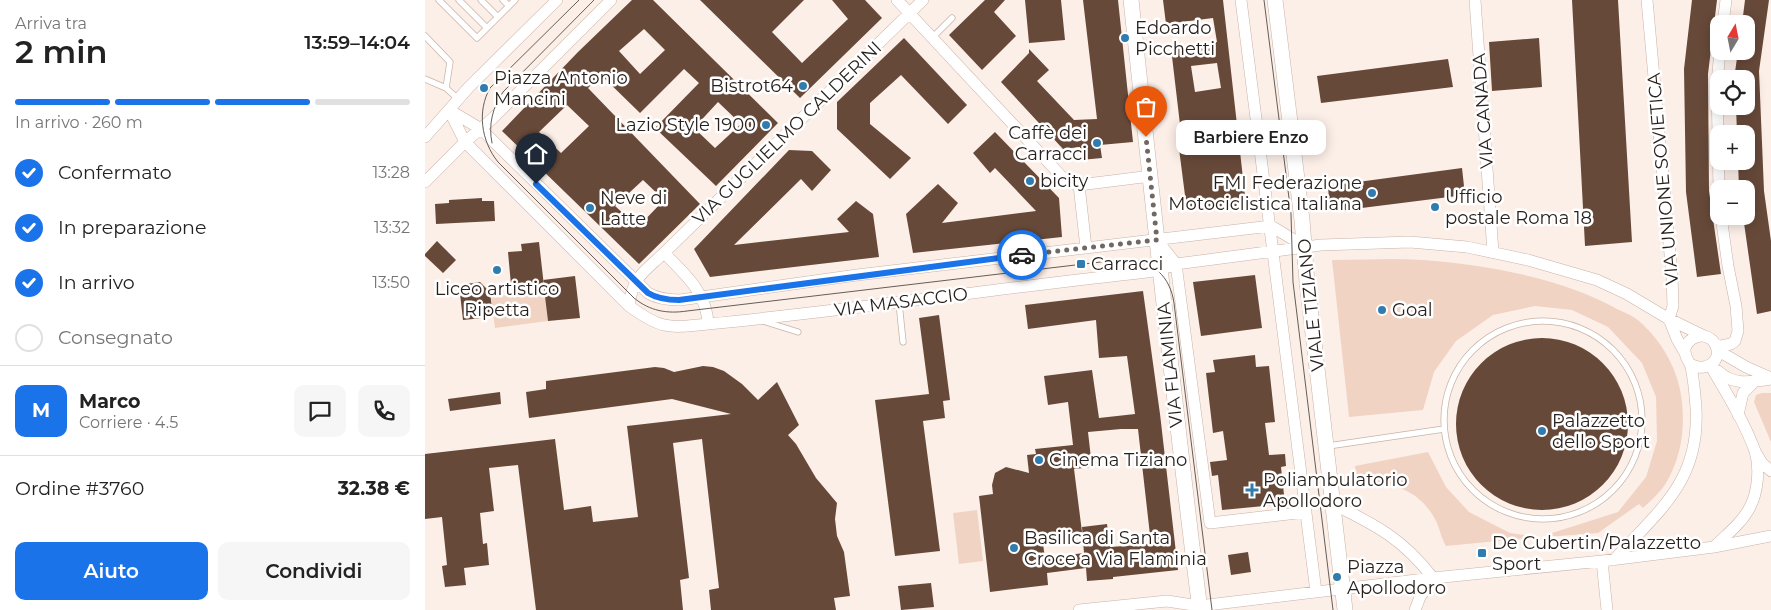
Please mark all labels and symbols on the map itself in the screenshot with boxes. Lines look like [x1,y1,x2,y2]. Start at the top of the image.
north arrow [1710,15,1755,60]
place label: Edoardo Picchetti [1135,17,1215,60]
marker: Edoardo Picchetti [1119,32,1131,44]
street label: VIA GUGLIELMO CALDERINI [688,37,886,229]
street label: VIA CANADA [1468,52,1498,170]
place label: Piazza Antonio Mancini [494,67,628,110]
street label: VIA UNIONE SOVIETICA [1643,72,1683,286]
place label: Bistrot64 [710,75,793,97]
marker: Bistrot64 [797,80,809,92]
marker: Piazza Antonio Mancini [478,82,490,94]
pin [1125,86,1167,137]
place label: Lazio Style 1900 [616,114,756,136]
marker: Lazio Style 1900 [760,119,772,131]
callout: Barbiere Enzo [1176,120,1326,154]
place label: Caffè dei Carracci [1008,122,1087,165]
pin [515,133,557,184]
marker: Caffè dei Carracci [1091,137,1103,149]
place label: bicity [1040,170,1088,192]
place label: FMI Federazione Motociclistica Italiana [1168,172,1362,215]
marker: bicity [1024,175,1036,187]
place label: Ufficio postale Roma 18 [1445,186,1592,229]
place label: Neve di Latte [600,187,667,230]
marker: FMI Federazione Motociclistica Italiana [1366,187,1378,199]
marker: Ufficio postale Roma 18 [1429,201,1441,213]
marker: Neve di Latte [584,202,596,214]
courier [997,230,1047,280]
street label: VIALE TIZIANO [1293,237,1329,373]
place label: Carracci [1091,253,1163,275]
marker: Carracci [1075,258,1087,270]
marker: Liceo artistico Ripetta [491,264,503,276]
place label: Liceo artistico Ripetta [435,278,559,321]
street label: VIA MASACCIO [833,283,969,321]
place label: Goal [1392,299,1433,321]
street label: VIA FLAMINIA [1152,301,1188,429]
marker: Goal [1376,304,1388,316]
place label: Palazzetto dello Sport [1552,410,1650,453]
marker: Palazzetto dello Sport [1536,425,1548,437]
place label: Cinema Tiziano [1049,449,1187,471]
marker: Cinema Tiziano [1033,454,1045,466]
place label: Poliambulatorio Apollodoro [1263,469,1408,512]
marker: Poliambulatorio Apollodoro [1245,483,1259,497]
place label: Basilica di Santa Croce a Via Flaminia [1024,527,1207,570]
place label: De Cubertin/Palazzetto Sport [1492,532,1701,575]
marker: Basilica di Santa Croce a Via Flaminia [1008,542,1020,554]
marker: De Cubertin/Palazzetto Sport [1476,547,1488,559]
place label: Piazza Apollodoro [1347,556,1446,599]
marker: Piazza Apollodoro [1331,571,1343,583]

